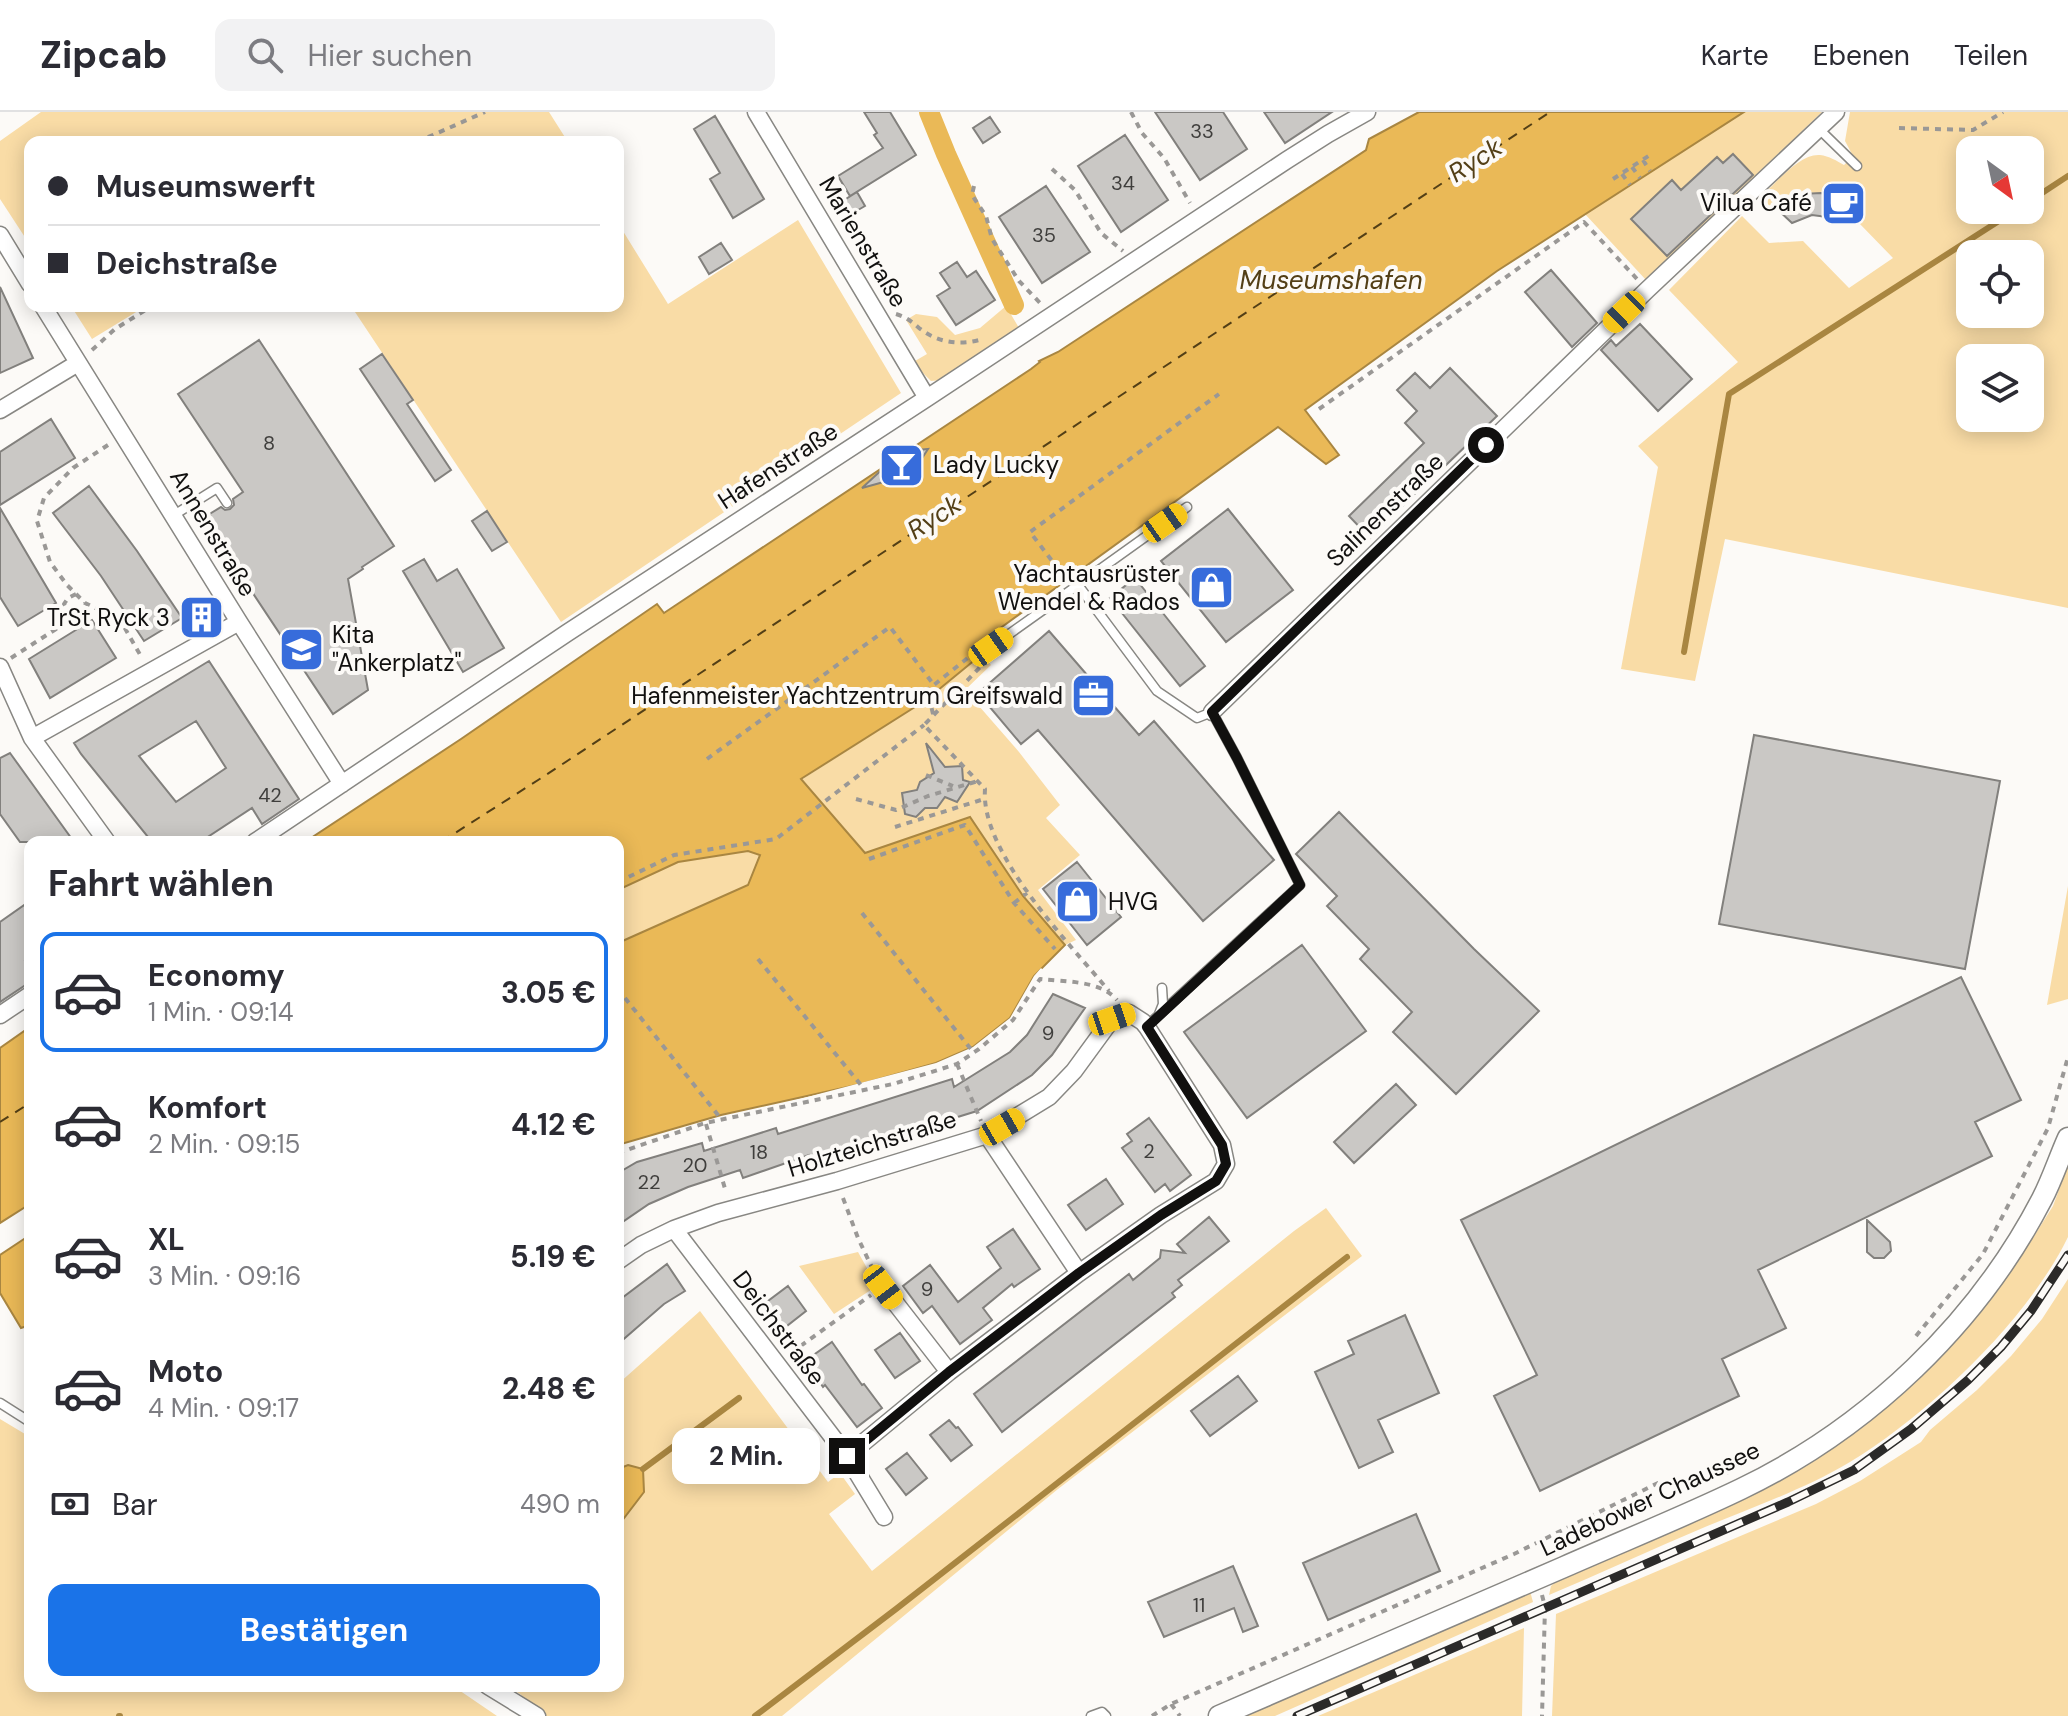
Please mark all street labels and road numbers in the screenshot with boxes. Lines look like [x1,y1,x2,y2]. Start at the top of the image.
street label: Marienstraße [812,171,915,313]
street label: Hafenstraße [712,415,843,516]
street label: Salinenstraße [1319,446,1450,573]
street label: Annenstraße [163,464,264,602]
street label: Holzteichstraße [784,1103,960,1184]
street label: Deichstraße [726,1264,833,1391]
street label: Ladebower Chaussee [1535,1434,1765,1563]

